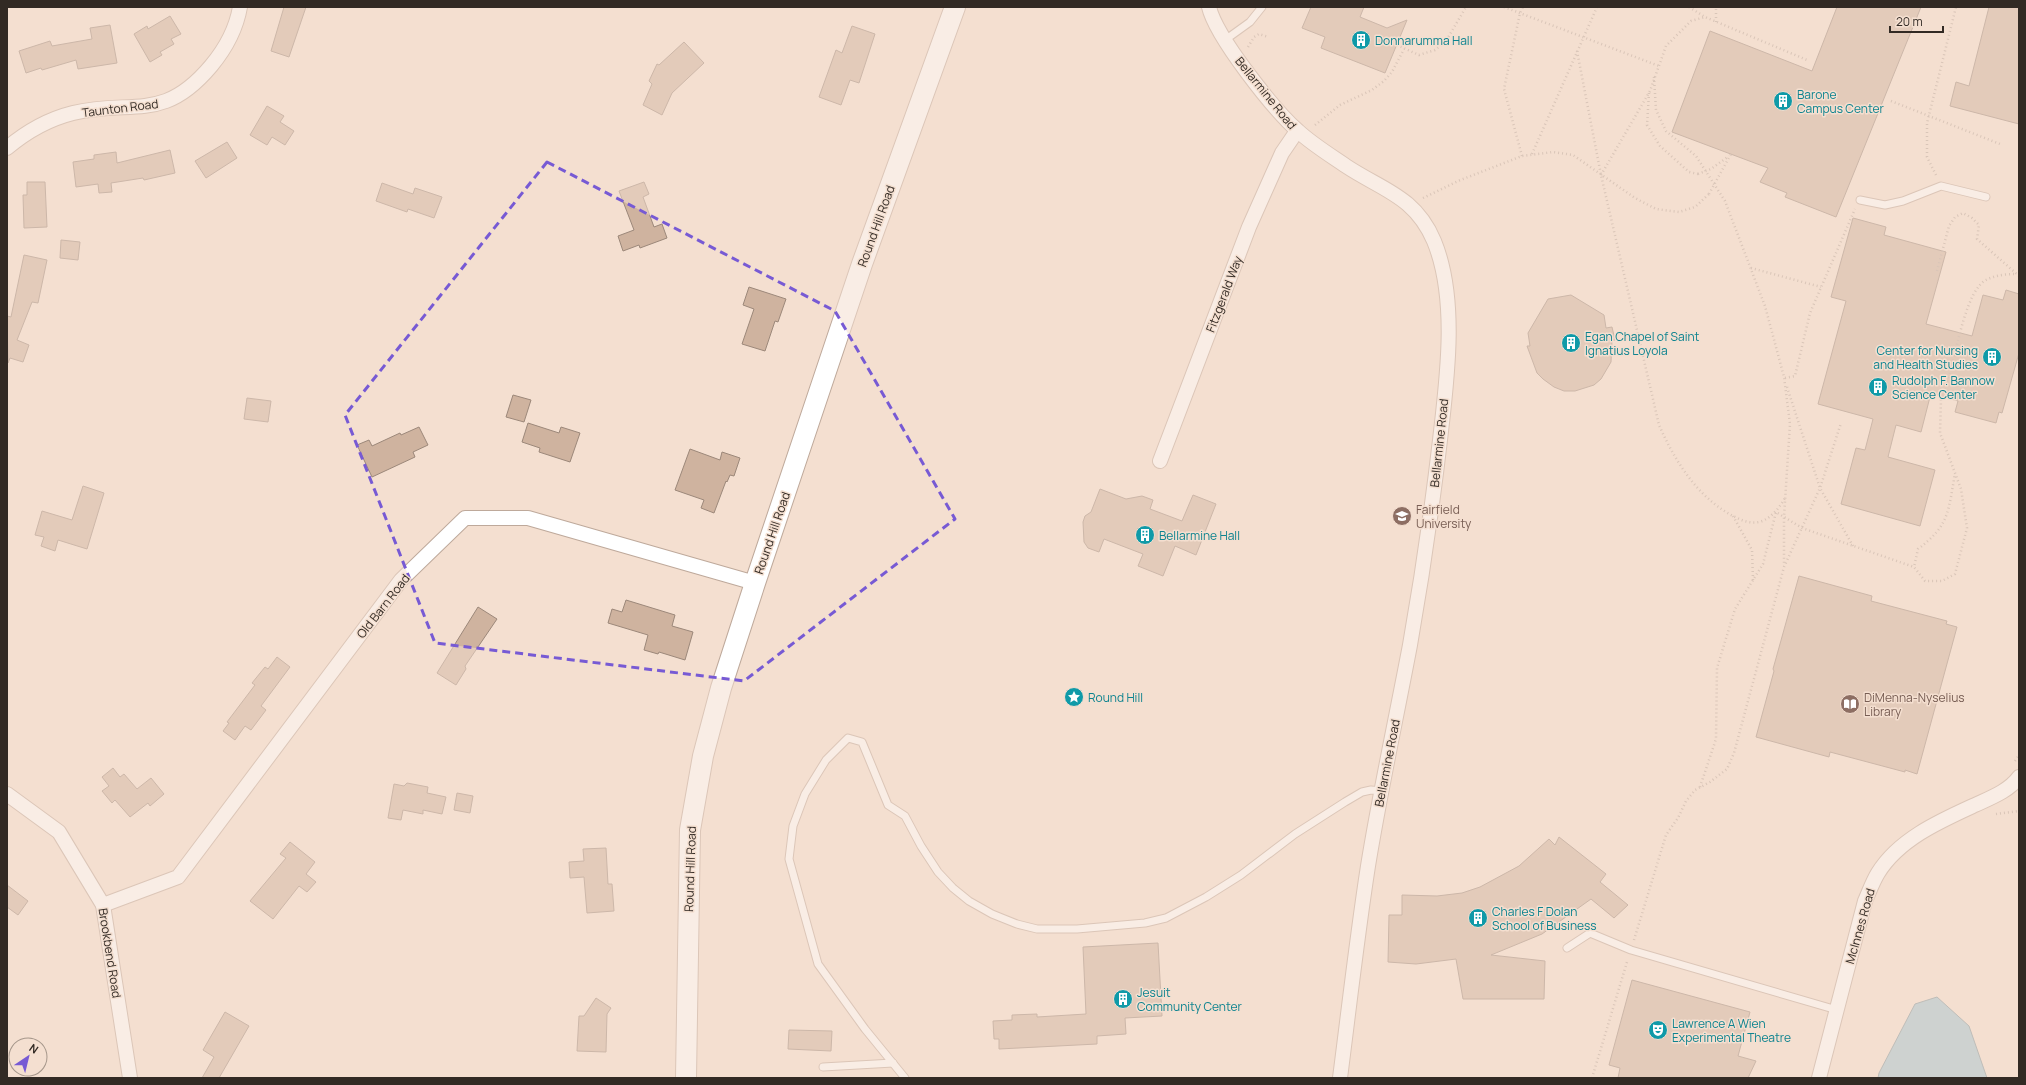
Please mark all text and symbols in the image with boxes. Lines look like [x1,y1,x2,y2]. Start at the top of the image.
scale bar [1890,8,1943,34]
text: 20 m [1896,13,1923,30]
building icon: Donnarumma Hall [1350,29,1372,51]
place label: Donnarumma Hall [1375,32,1472,49]
street label: Bellarmine Road [1231,53,1301,133]
place label: Barone Campus Center [1797,86,1884,117]
building icon: Barone Campus Center [1772,90,1794,112]
street label: Taunton Road [81,95,159,121]
street label: Round Hill Road [853,183,899,269]
street label: Fitzgerald Way [1202,253,1247,335]
place label: Egan Chapel of Saint Ignatius Loyola [1585,328,1700,359]
building icon: Egan Chapel of Saint Ignatius Loyola [1560,332,1582,354]
place label: Center for Nursing and Health Studies [1873,342,1978,373]
building icon: Center for Nursing and Health Studies [1981,346,2003,368]
place label: Rudolph F. Bannow Science Center [1892,372,1995,403]
building icon: Rudolph F. Bannow Science Center [1867,376,1889,398]
street label: Bellarmine Road [1426,398,1452,488]
street label: Round Hill Road [750,490,794,576]
place label: Fairfield University [1416,501,1472,532]
school or university icon: Fairfield University [1391,505,1413,527]
building icon: Bellarmine Hall [1134,524,1156,546]
place label: Bellarmine Hall [1159,527,1240,544]
street label: Old Barn Road [353,570,413,642]
place icon: Round Hill [1063,686,1085,708]
place label: Round Hill [1088,689,1143,706]
place label: DiMenna-Nyselius Library [1864,689,1965,720]
library icon: DiMenna-Nyselius Library [1839,693,1861,715]
street label: Bellarmine Road [1370,718,1404,808]
street label: Round Hill Road [680,826,700,912]
street label: McInnes Road [1841,886,1879,966]
place label: Charles F Dolan School of Business [1492,903,1597,934]
street label: Brookbend Road [95,907,125,999]
building icon: Charles F Dolan School of Business [1467,907,1489,929]
place label: Jesuit Community Center [1137,984,1243,1015]
building icon: Jesuit Community Center [1112,988,1134,1010]
place label: Lawrence A Wien Experimental Theatre [1672,1015,1791,1046]
theatre icon: Lawrence A Wien Experimental Theatre [1647,1019,1669,1041]
north arrow [8,1037,48,1077]
text: N [26,1040,42,1057]

